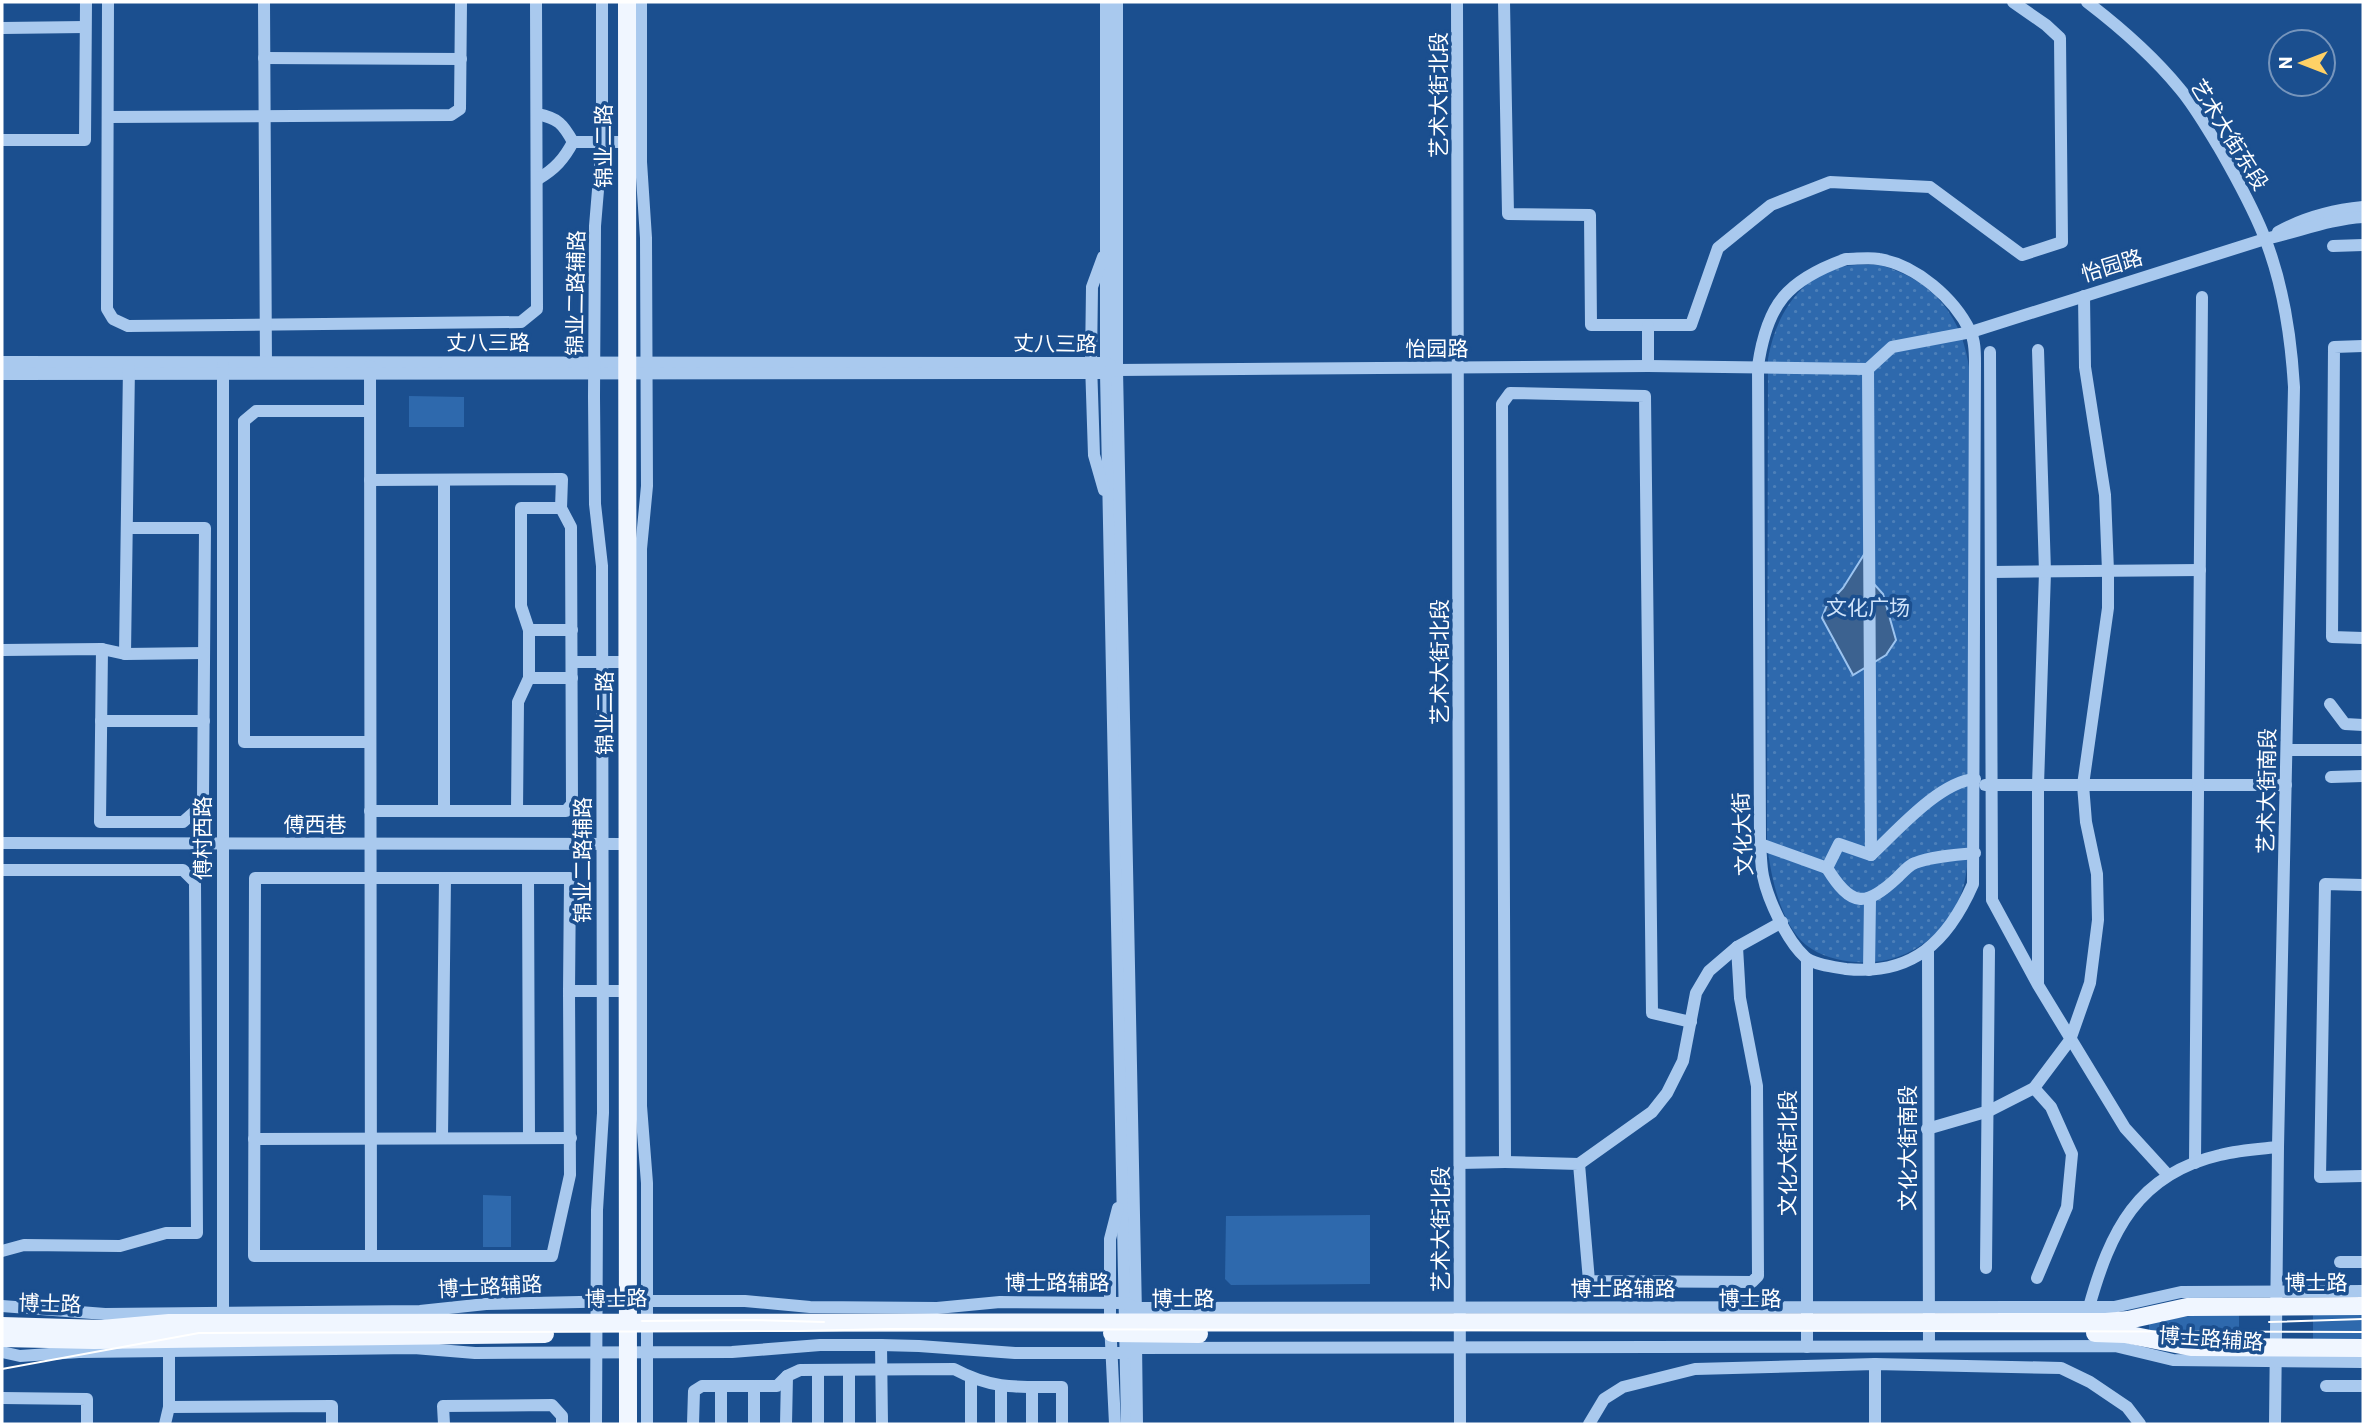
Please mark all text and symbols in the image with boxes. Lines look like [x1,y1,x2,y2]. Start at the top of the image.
north arrow [2267,28,2337,98]
street label: 艺术大街北段 [1425,32,1450,158]
text: N [2273,57,2296,69]
street label: 艺术大街东段 [2186,74,2274,194]
street label: 锦业二路 [590,104,615,188]
street label: 锦业二路辅路 [561,230,588,356]
street label: 怡园路 [2078,243,2145,286]
street label: 丈八三路 [446,329,530,354]
street label: 丈八三路 [1013,329,1097,356]
street label: 怡园路 [1406,335,1469,360]
park label: 文化广场 [1826,594,1910,619]
street label: 艺术大街北段 [1426,599,1451,725]
street label: 锦业二路 [591,671,616,755]
street label: 艺术大街南段 [2252,728,2279,854]
street label: 文化大街 [1727,791,1756,877]
street label: 傅村西路 [189,796,214,880]
street label: 锦业二路辅路 [569,797,594,923]
street label: 傅西巷 [284,811,347,836]
street label: 文化大街南段 [1894,1085,1919,1211]
street label: 文化大街北段 [1774,1090,1799,1216]
street label: 艺术大街北段 [1427,1166,1452,1292]
street label: 博士路辅路 [1005,1269,1110,1294]
street label: 博士路 [2285,1269,2348,1294]
street label: 博士路辅路 [437,1270,543,1301]
street label: 博士路辅路 [1571,1275,1676,1300]
street label: 博士路 [584,1284,648,1311]
street label: 博士路 [1152,1285,1215,1310]
street label: 博士路 [1719,1285,1782,1310]
street label: 博士路 [18,1289,82,1316]
street label: 博士路辅路 [2158,1321,2264,1354]

